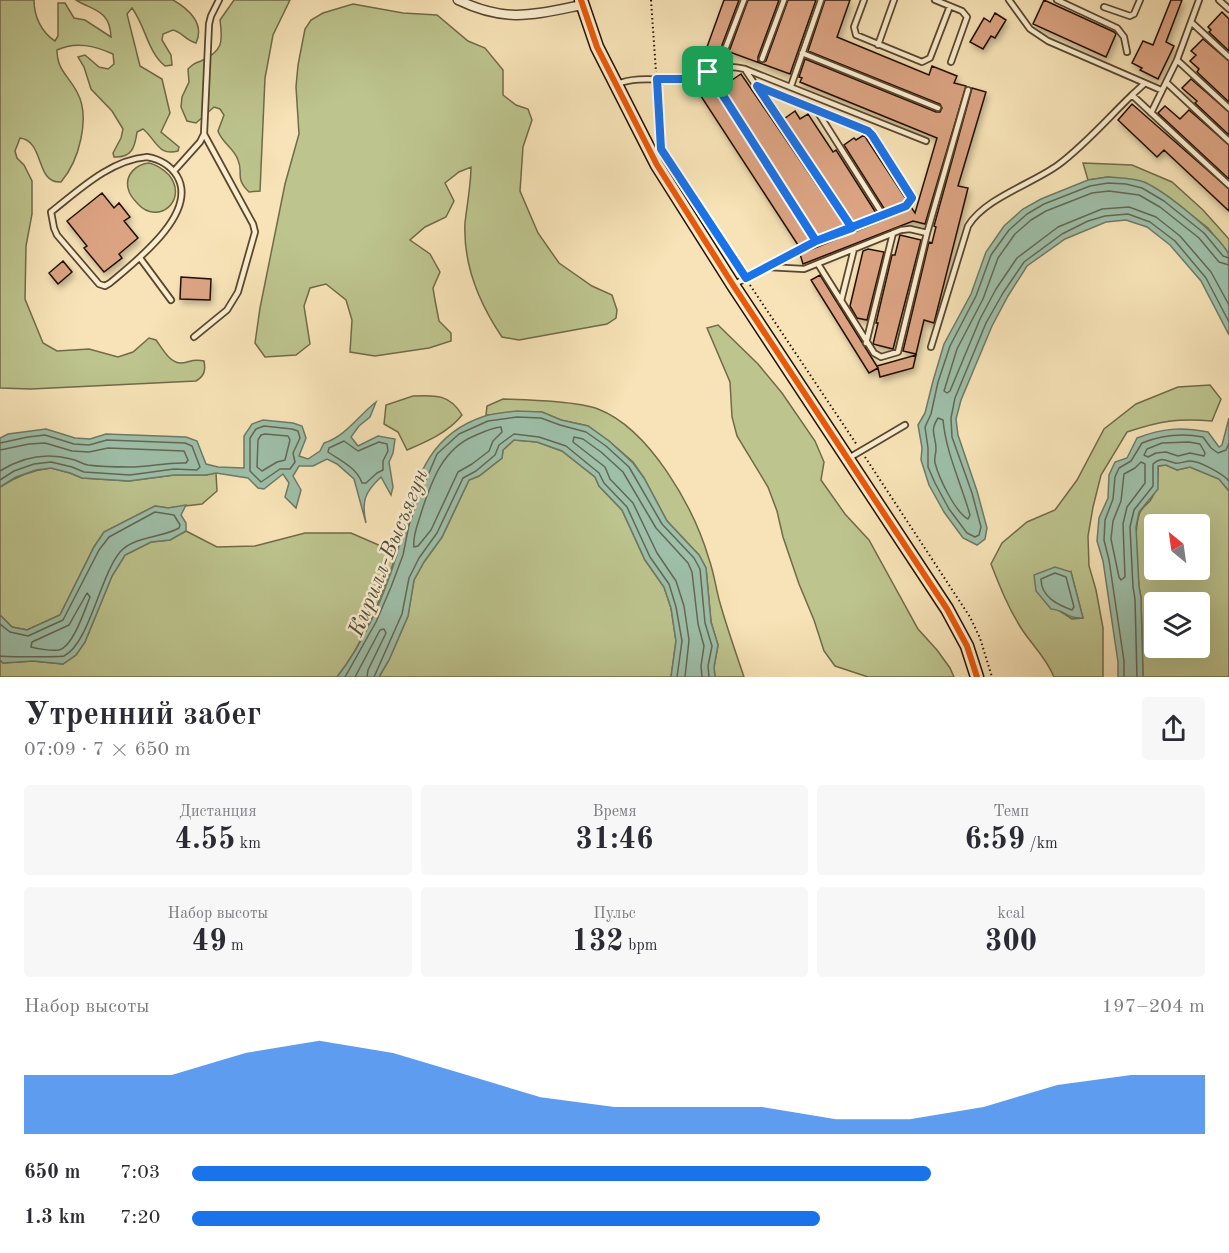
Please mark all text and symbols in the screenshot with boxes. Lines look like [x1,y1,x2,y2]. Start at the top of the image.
pin [682,46,733,97]
icon: arrive [691,55,724,88]
water label: Кирилл-Высъягун [345,466,433,640]
north arrow [1144,514,1210,580]
map controls [1144,514,1210,658]
button: layers [1144,592,1210,658]
button: share [1142,697,1205,760]
text: Утренний забег [24,699,261,732]
text: 07:09 · 7 × 650 m [24,740,191,760]
text: Дистанция [179,804,257,820]
text: Время [592,804,637,820]
text: Темп [993,804,1029,820]
text: 4.55 [175,825,235,855]
text: 31:46 [575,825,653,855]
text: 6:59 [964,825,1025,855]
text: km [235,836,261,852]
text: /km [1025,836,1058,852]
text: Набор высоты [168,906,268,922]
text: Пульс [593,906,636,922]
text: kcal [997,906,1025,922]
text: 49 [192,927,227,957]
text: 132 [572,927,624,957]
text: 300 [985,927,1037,957]
text: m [227,938,244,954]
text: bpm [624,938,657,954]
text: Набор высоты [24,997,150,1017]
text: 197–204 m [1102,997,1205,1017]
text: 650 m [24,1163,80,1183]
text: 7:03 [120,1163,160,1183]
text: 1.3 km [24,1208,86,1228]
text: 7:20 [120,1208,160,1228]

